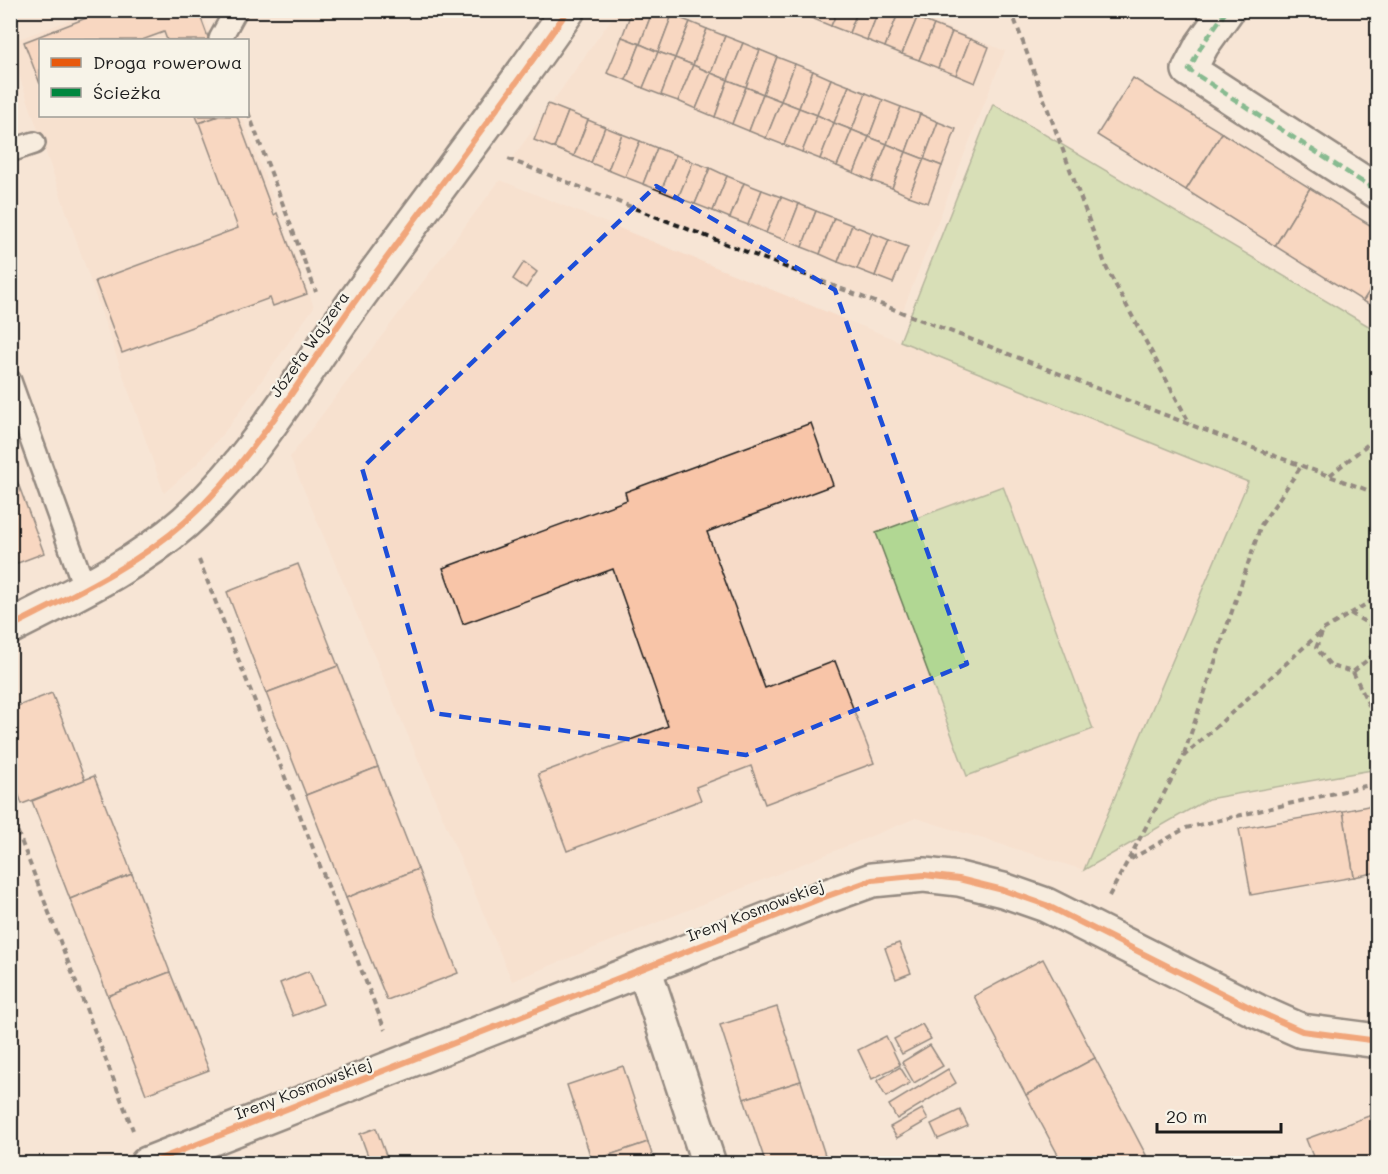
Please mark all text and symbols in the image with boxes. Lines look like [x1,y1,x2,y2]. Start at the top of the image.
legend [39,39,249,117]
text: Droga rowerowa [93,50,242,74]
text: Ścieżka [93,80,161,104]
street label: Józefa Wajzera [265,287,353,401]
street label: Ireny Kosmowskiej [683,874,827,946]
street label: Ireny Kosmowskiej [231,1052,375,1124]
scale bar [1157,1096,1282,1134]
text: 20 m [1166,1104,1207,1128]

